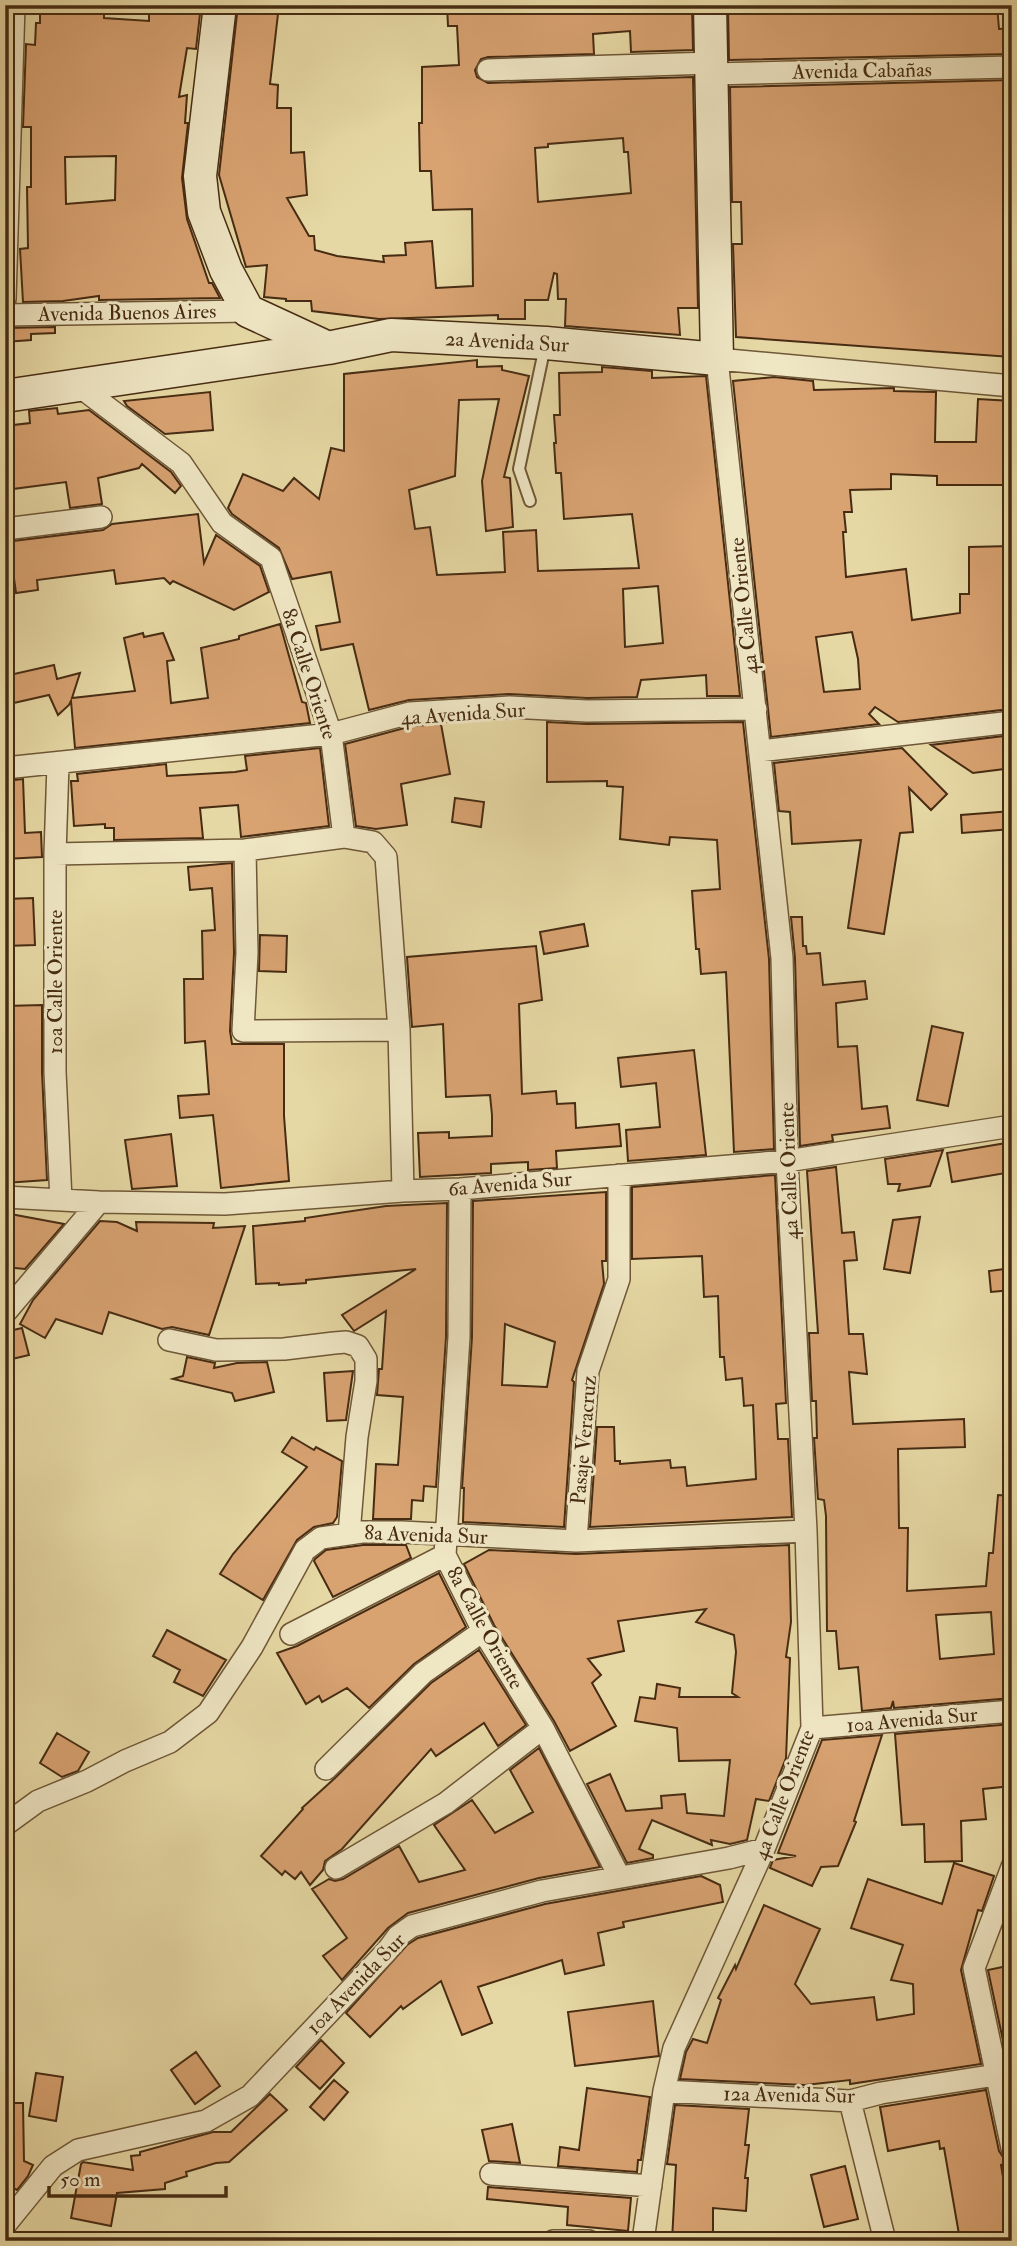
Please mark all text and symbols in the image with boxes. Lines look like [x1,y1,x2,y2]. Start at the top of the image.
street label: Avenida Cabañas [791,56,932,86]
street label: Avenida Buenos Aires [36,298,217,328]
street label: 2a Avenida Sur [444,325,570,359]
street label: 4a Calle Oriente [723,536,765,676]
street label: 8a Calle Oriente [275,605,343,743]
street label: 4a Avenida Sur [400,696,526,732]
street label: 10a Calle Oriente [42,910,69,1054]
street label: 4a Calle Oriente [773,1102,805,1240]
street label: 6a Avenida Sur [447,1165,573,1203]
street label: Pasaje Veracruz [565,1374,603,1506]
street label: 8a Avenida Sur [364,1519,488,1551]
street label: 8a Calle Oriente [440,1562,530,1694]
street label: 10a Avenida Sur [845,1701,979,1739]
street label: 4a Calle Oriente [747,1726,821,1864]
street label: 10a Avenida Sur [301,1927,412,2041]
street label: 12a Avenida Sur [723,2080,855,2110]
scale bar [49,2155,226,2199]
text: 50 m [60,2166,101,2193]

